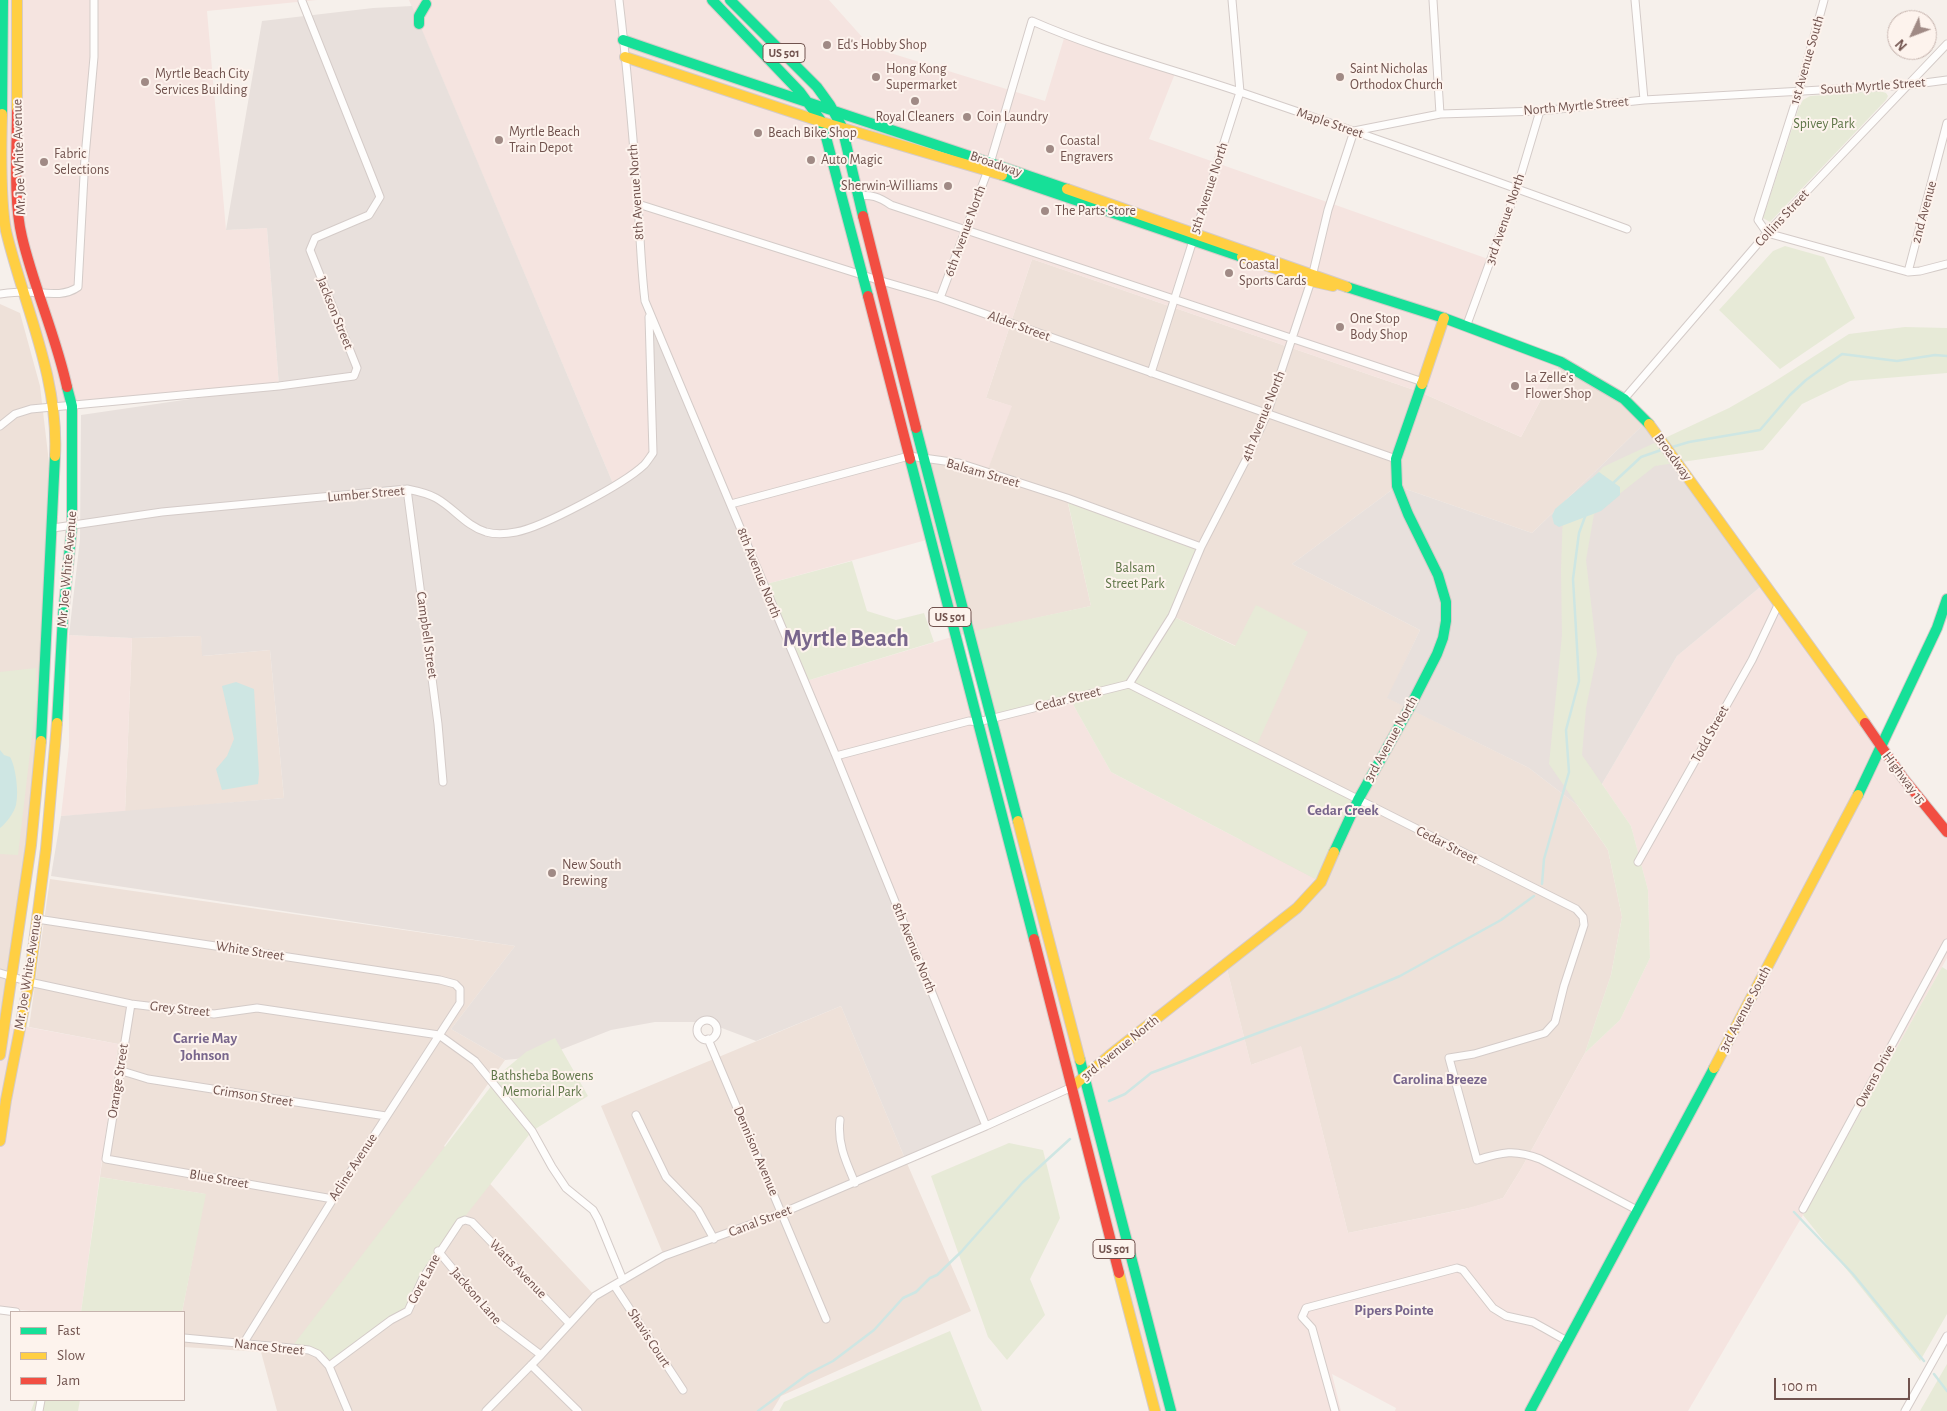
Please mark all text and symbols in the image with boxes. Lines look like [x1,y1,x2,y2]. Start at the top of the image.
north arrow [1887,10,1937,60]
street label: 1st Avenue South [1786,13,1828,107]
text: N [1893,36,1910,53]
place label: Ed's Hobby Shop [837,37,927,53]
marker: Ed's Hobby Shop [821,39,833,51]
road number: US 501 [763,44,805,62]
place label: Hong Kong Supermarket [886,61,957,94]
place label: Saint Nicholas Orthodox Church [1350,61,1443,94]
place label: Myrtle Beach City Services Building [155,66,249,98]
marker: Hong Kong Supermarket [870,71,882,83]
marker: Saint Nicholas Orthodox Church [1334,71,1346,83]
street label: South Myrtle Street [1820,74,1926,98]
marker: Myrtle Beach City Services Building [139,76,151,88]
street label: North Myrtle Street [1523,93,1629,119]
marker: Royal Cleaners [909,95,921,107]
street label: Mr. Joe White Avenue [9,99,29,215]
street label: Maple Street [1294,104,1366,142]
place label: Royal Cleaners [876,109,954,125]
place label: Coin Laundry [977,109,1048,125]
marker: Coin Laundry [961,111,973,123]
park label: Spivey Park [1793,116,1855,132]
place label: Myrtle Beach Train Depot [509,124,580,156]
place label: Beach Bike Shop [768,125,857,141]
marker: Beach Bike Shop [752,127,764,139]
place label: Coastal Engravers [1060,133,1113,166]
marker: Myrtle Beach Train Depot [493,134,505,146]
street label: 5th Avenue North [1186,140,1232,236]
street label: 8th Avenue North [624,143,648,241]
marker: Coastal Engravers [1044,143,1056,155]
place label: Fabric Selections [54,146,109,178]
street label: Broadway [968,147,1024,181]
place label: Auto Magic [821,152,882,168]
marker: Auto Magic [805,154,817,166]
marker: Fabric Selections [38,156,50,168]
street label: 3rd Avenue North [1482,171,1528,267]
place label: Sherwin-Williams [841,178,938,194]
street label: 2nd Avenue [1908,179,1940,245]
marker: Sherwin-Williams [942,180,954,192]
street label: 6th Avenue North [941,183,989,279]
street label: Collins Street [1751,186,1813,250]
place label: The Parts Store [1055,203,1136,219]
marker: The Parts Store [1039,205,1051,217]
place label: Coastal Sports Cards [1239,257,1306,290]
marker: Coastal Sports Cards [1223,267,1235,279]
street label: Jackson Street [313,274,357,352]
street label: Alder Street [986,307,1052,345]
place label: One Stop Body Shop [1350,311,1408,344]
marker: One Stop Body Shop [1334,321,1346,333]
street label: 4th Avenue North [1237,368,1289,464]
place label: La Zelle's Flower Shop [1525,370,1591,402]
marker: La Zelle's Flower Shop [1509,380,1521,392]
street label: Broadway [1650,430,1696,484]
street label: Balsam Street [944,455,1022,491]
street label: Lumber Street [327,482,405,506]
street label: Mr. Joe White Avenue [54,510,80,628]
street label: 8th Avenue North [733,525,785,621]
park label: Balsam Street Park [1105,560,1165,592]
street label: Campbell Street [413,590,441,680]
road number: US 501 [929,608,971,626]
district label: Myrtle Beach [783,625,909,653]
street label: Cedar Street [1034,683,1102,715]
street label: 3rd Avenue North [1361,693,1421,785]
street label: Todd Street [1687,703,1733,765]
street label: Highway 15 [1879,748,1929,808]
district label: Cedar Creek [1307,801,1379,819]
street label: Cedar Street [1413,822,1481,868]
place label: New South Brewing [562,857,622,890]
marker: New South Brewing [546,867,558,879]
street label: 8th Avenue North [888,900,940,996]
street label: Mr. Joe White Avenue [11,913,45,1031]
street label: White Street [215,937,285,965]
street label: 3rd Avenue South [1715,963,1775,1055]
street label: Grey Street [149,997,211,1021]
street label: 3rd Avenue North [1078,1012,1162,1084]
district label: Carrie May Johnson [173,1029,237,1064]
street label: Orange Street [104,1042,132,1120]
street label: Owens Drive [1852,1042,1898,1110]
park label: Bathsheba Bowens Memorial Park [491,1068,593,1100]
district label: Carolina Breeze [1393,1070,1487,1088]
street label: Crimson Street [212,1081,294,1111]
street label: Dennison Avenue [730,1104,782,1198]
street label: Acline Avenue [325,1130,381,1204]
street label: Blue Street [188,1166,250,1192]
street label: Canal Street [726,1201,794,1241]
street label: Watts Avenue [486,1236,550,1302]
road number: US 501 [1093,1240,1135,1258]
street label: Gore Lane [404,1251,444,1307]
street label: Jackson Lane [447,1264,505,1328]
district label: Pipers Pointe [1354,1301,1434,1319]
street label: Shavis Court [624,1305,674,1371]
legend [10,1311,185,1401]
text: Fast [57,1323,80,1338]
street label: Nance Street [233,1335,305,1359]
text: Slow [57,1348,85,1363]
scale bar [1777,1368,1913,1400]
text: Jam [57,1373,80,1388]
text: 100 m [1782,1379,1817,1394]

